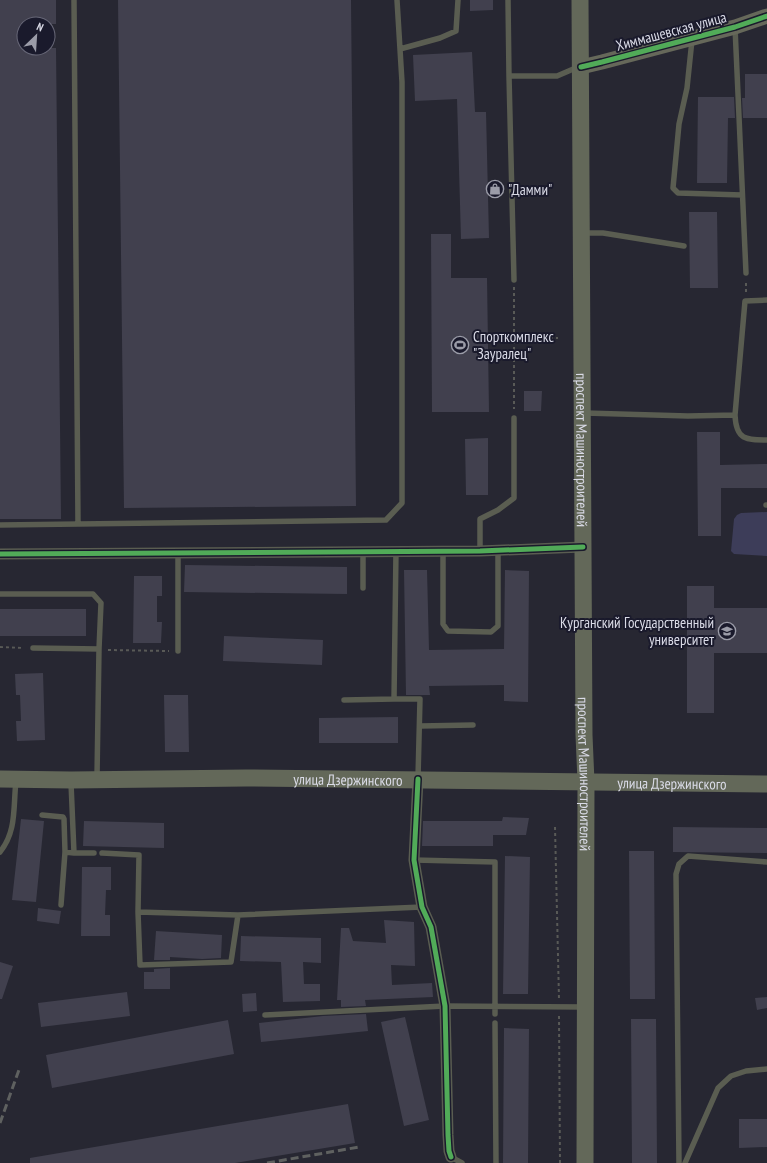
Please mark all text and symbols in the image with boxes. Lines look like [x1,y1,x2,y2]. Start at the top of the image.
street label: Химмашевская улица [614,7,728,55]
north arrow [16,16,56,56]
text: N [35,19,46,35]
shop icon: "Дамми" [485,179,505,199]
place label: "Дамми" [508,180,552,199]
place label: Спорткомплекс "Зауралец" [473,327,554,363]
sports icon: Спорткомплекс "Зауралец" [450,335,470,355]
street label: проспект Машиностроителей [573,373,592,527]
place label: Курганский Государственный университет [560,613,714,649]
school or university icon: Курганский Государственный университет [717,621,737,641]
street label: проспект Машиностроителей [574,697,596,851]
street label: улица Дзержинского [293,769,403,789]
street label: улица Дзержинского [617,773,727,793]

